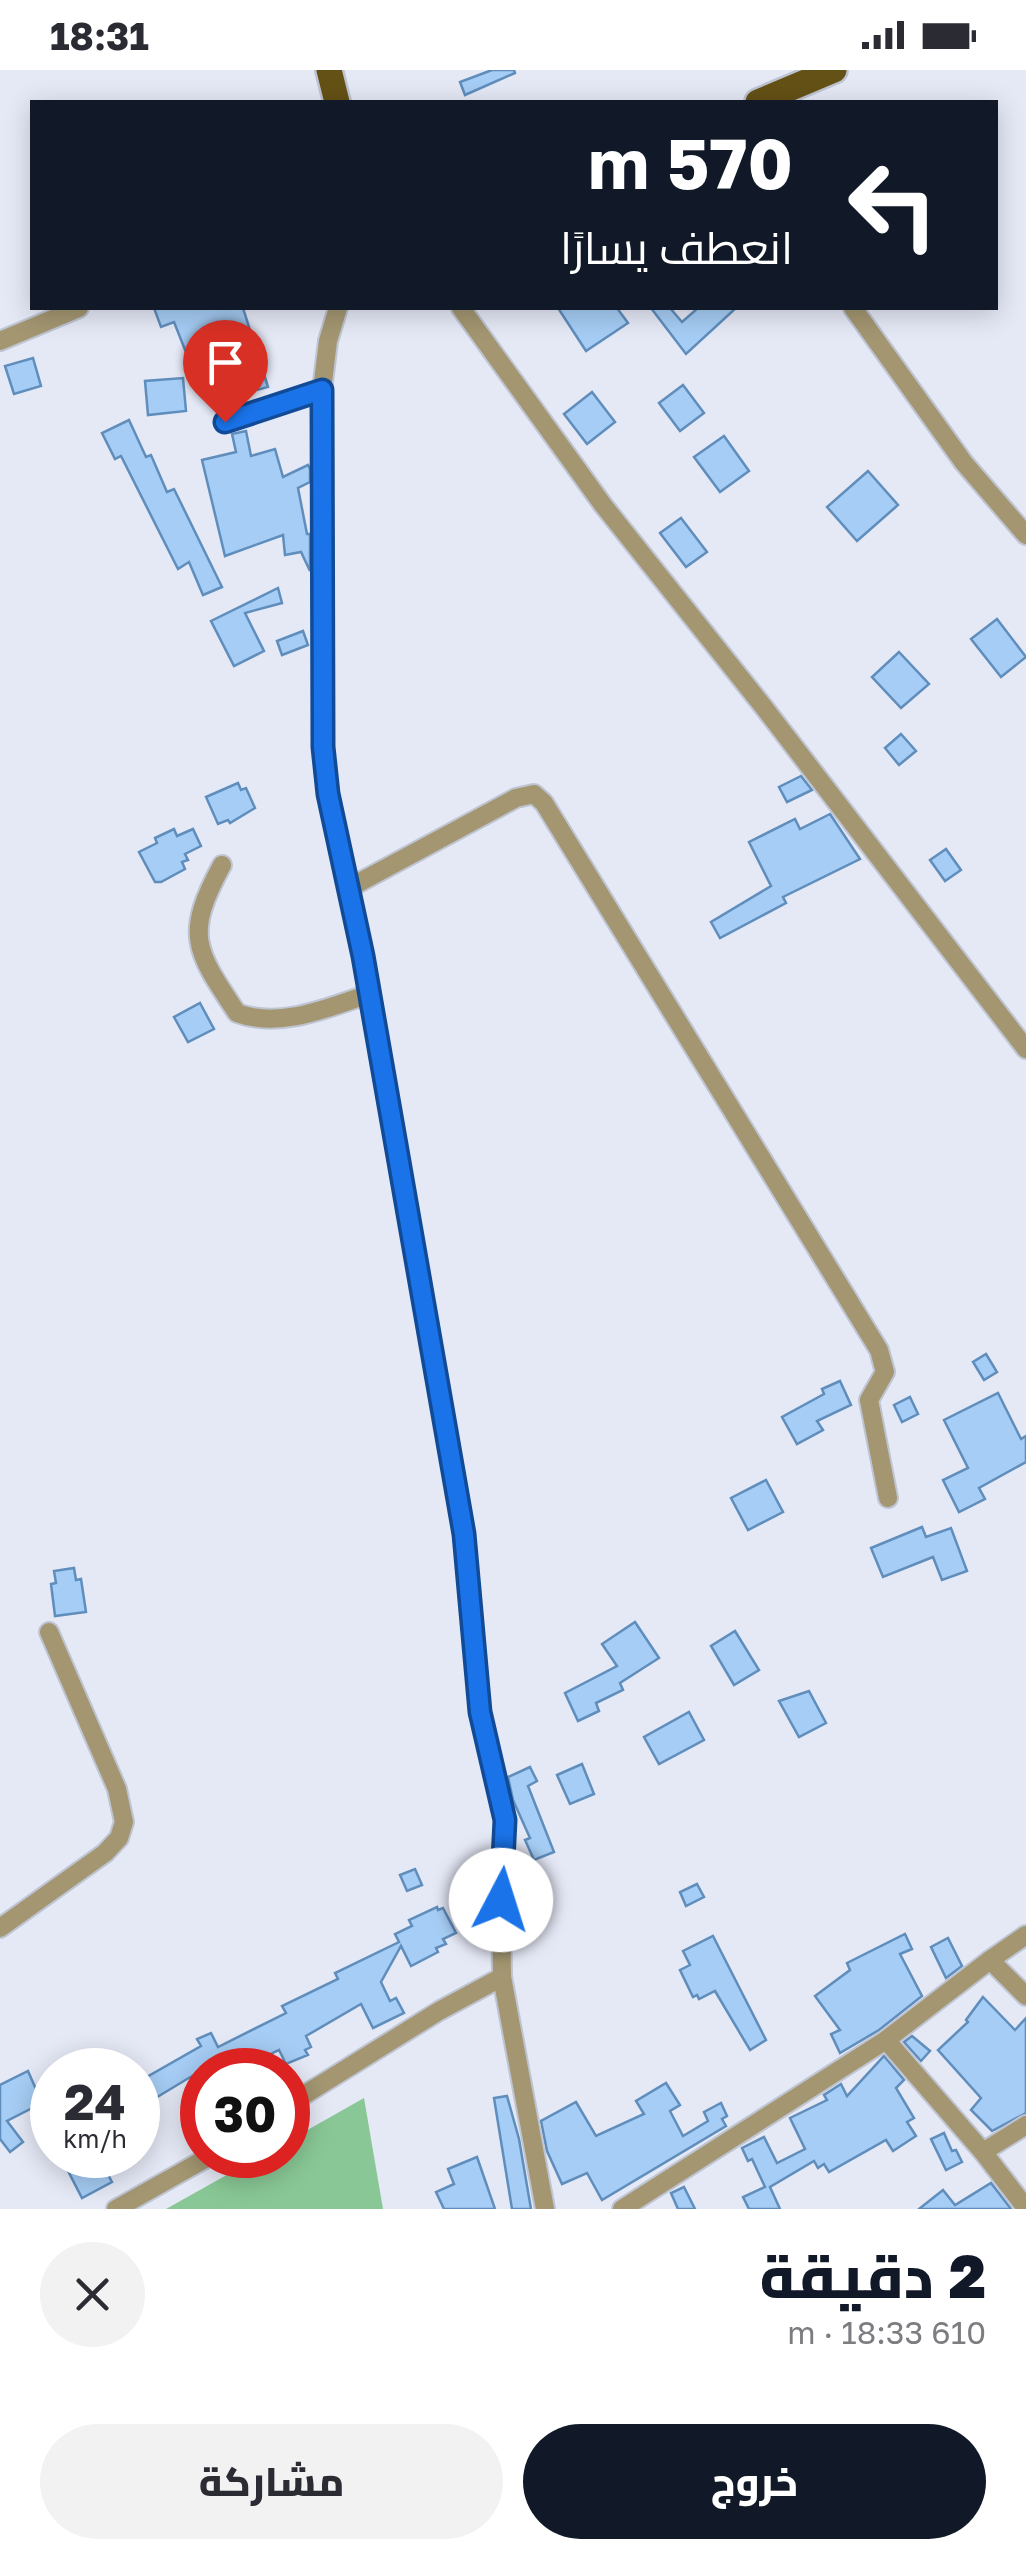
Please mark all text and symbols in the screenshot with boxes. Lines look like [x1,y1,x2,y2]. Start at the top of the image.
text: 18:31 [50,13,149,58]
text: 570 m [588,120,793,204]
icon: left [828,140,958,270]
text: انعطف يسارًا [560,220,793,274]
pin [183,320,268,423]
icon: arrive [198,335,253,390]
position arrow [449,1848,553,1952]
speed limit sign: 30 [180,2048,310,2178]
text: 24 [64,2071,126,2131]
text: km/h [63,2123,127,2154]
text: 2 دقيقة [760,2239,986,2311]
button: close [40,2242,145,2347]
text: 610 m · 18:33 [787,2313,986,2351]
button: مشاركة [40,2424,503,2539]
button: خروج [523,2424,986,2539]

